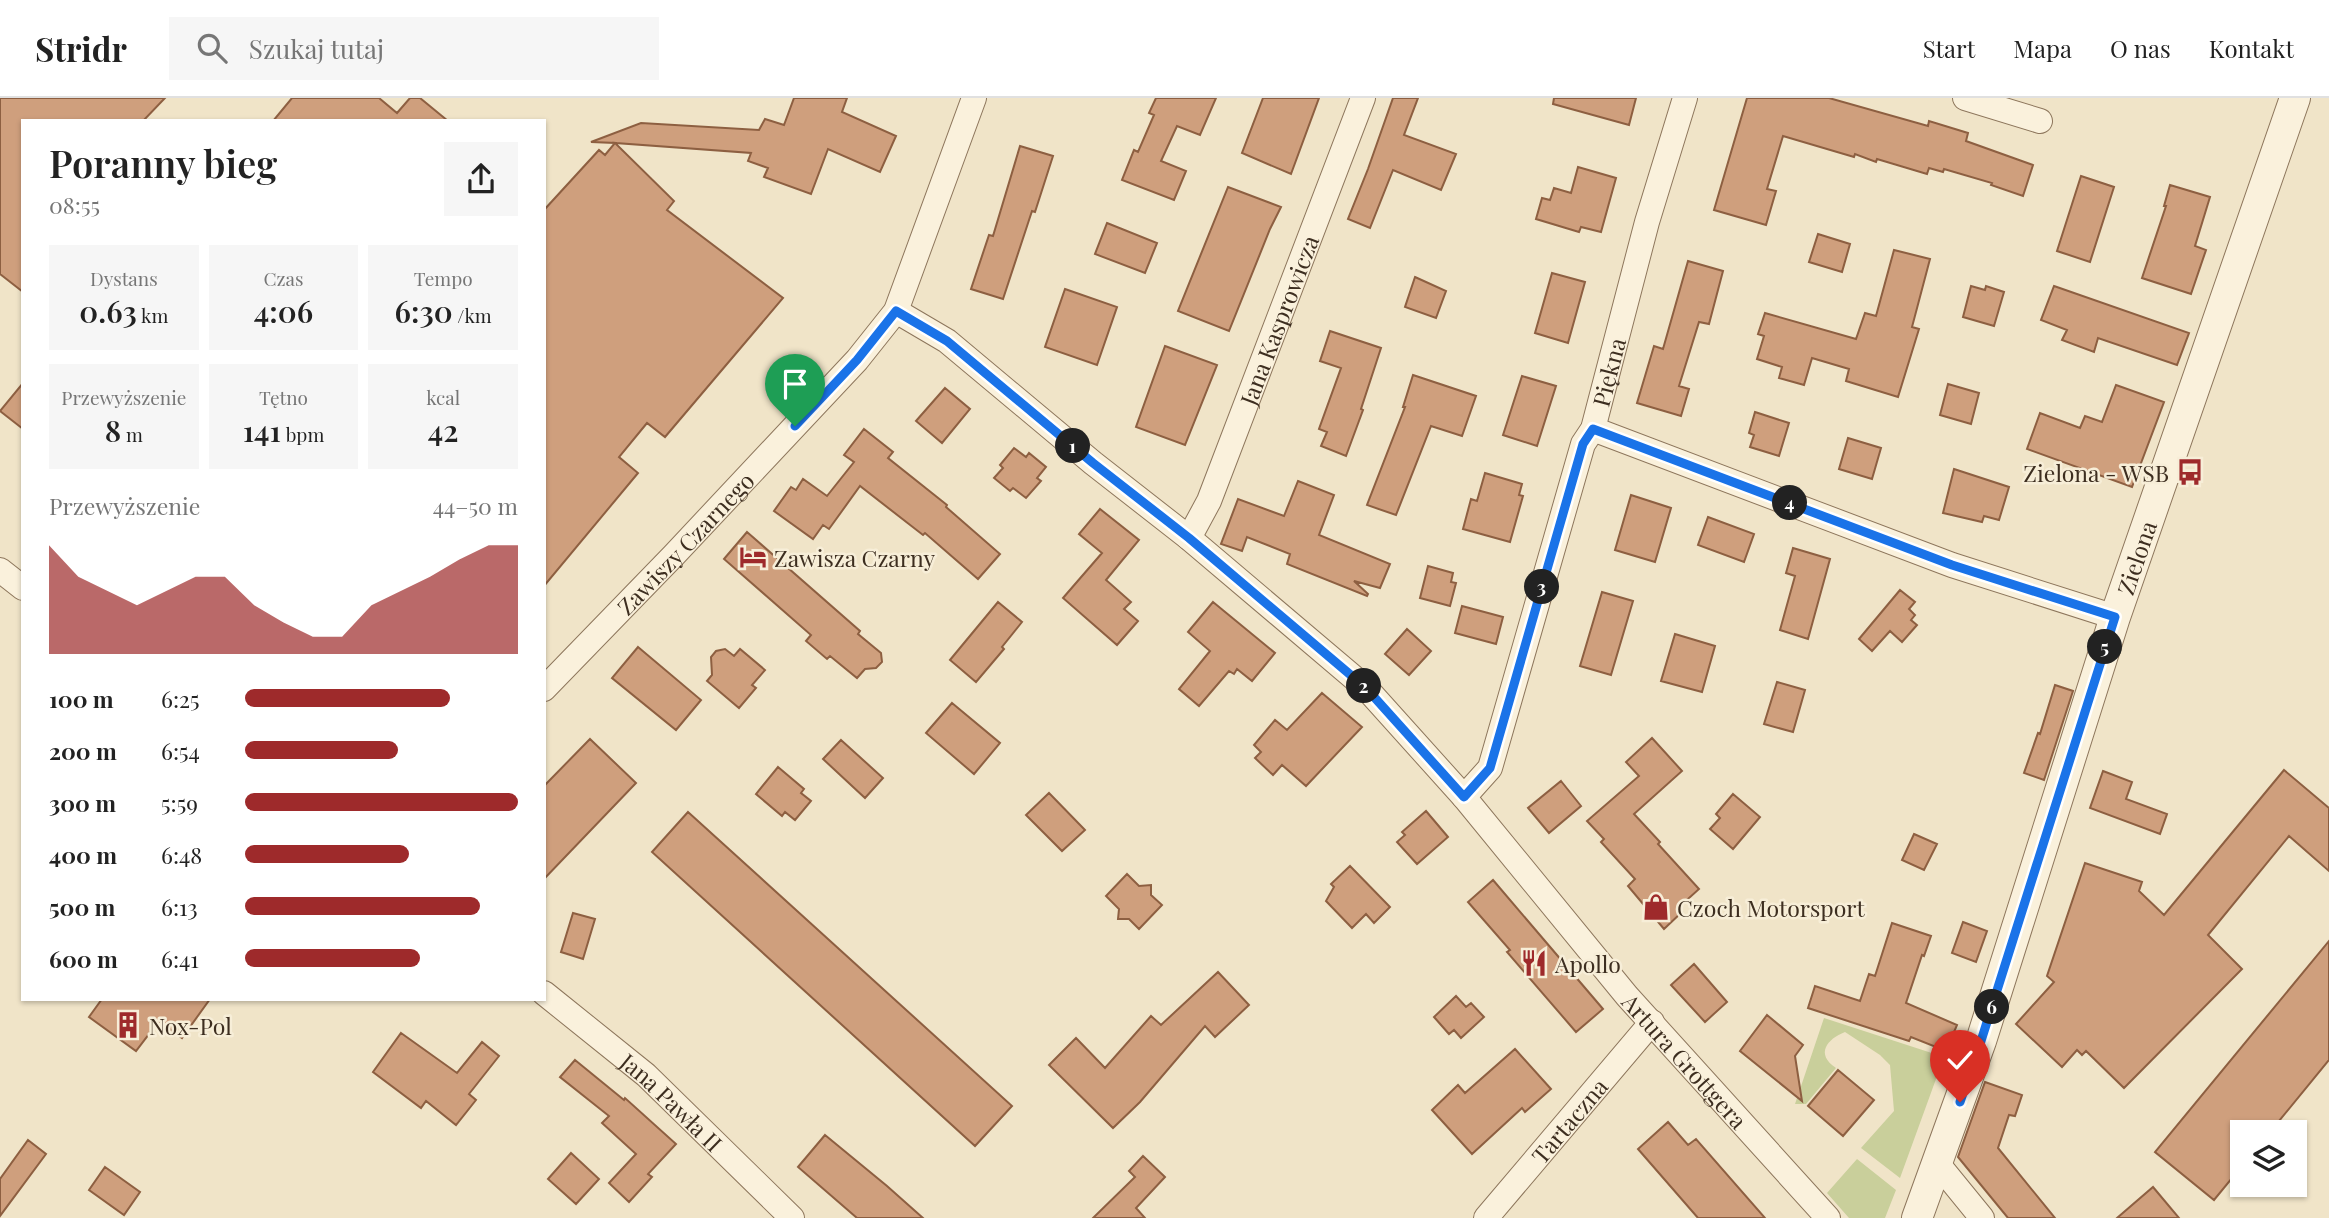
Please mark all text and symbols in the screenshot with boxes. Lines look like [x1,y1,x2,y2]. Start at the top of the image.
search box [169,17,659,80]
text: Stridr [35,26,127,70]
icon: search [193,29,231,67]
text: Szukaj tutaj [249,31,384,66]
text: Start [1923,32,1975,64]
text: Mapa [2013,32,2072,64]
text: O nas [2110,32,2171,64]
text: Kontakt [2209,32,2294,64]
text: Poranny bieg [49,137,277,188]
button: share [444,142,518,216]
text: 08:55 [49,189,100,220]
street label: Jana Kasprowicza [1231,230,1325,410]
text: Dystans [90,265,158,291]
text: Czas [263,265,304,291]
text: Tempo [414,265,473,291]
text: 0.63 [79,291,137,331]
text: 4:06 [254,291,313,331]
text: 6:30 [395,291,453,331]
text: km [137,302,168,328]
text: /km [453,302,492,328]
street label: Piękna [1584,334,1632,410]
pin [765,354,825,426]
icon: arrive [776,365,814,403]
text: Przewyższenie [61,384,186,410]
text: Tętno [259,384,308,410]
text: kcal [426,384,460,410]
text: 8 [105,410,121,450]
text: 141 [243,410,281,450]
text: 42 [428,410,459,450]
text: m [121,421,143,447]
text: bpm [281,421,324,447]
pin: 1 [1056,428,1090,464]
text: 1 [1069,432,1076,458]
place label: Zielona - WSB [2023,457,2169,488]
bus stop icon: Zielona - WSB [2175,457,2205,487]
street label: Zawiszy Czarnego [610,465,760,621]
pin: 4 [1772,486,1808,520]
text: 4 [1784,489,1795,515]
text: Przewyższenie [49,490,200,521]
text: 44–50 m [433,490,518,521]
street label: Zielona [2109,516,2163,598]
hotel icon: Zawisza Czarny [738,542,768,572]
place label: Zawisza Czarny [774,542,936,573]
pin: 3 [1524,570,1560,604]
text: 3 [1537,573,1546,599]
pin: 5 [2088,630,2122,664]
text: 5 [2100,633,2109,659]
pin: 2 [1346,668,1382,704]
text: 2 [1359,672,1368,698]
text: 100 m [49,683,114,714]
text: 6:25 [161,683,200,714]
text: 200 m [49,735,117,766]
text: 6:54 [161,735,200,766]
text: 300 m [49,787,116,818]
text: 5:59 [161,787,198,818]
text: 400 m [49,839,117,870]
text: 6:48 [161,839,202,870]
text: 500 m [49,891,115,922]
text: 6:13 [161,891,198,922]
shop icon: Czoch Motorsport [1641,892,1671,922]
place label: Czoch Motorsport [1677,892,1865,923]
text: 600 m [49,943,118,974]
text: 6:41 [161,943,199,974]
restaurant icon: Apollo [1519,948,1549,978]
place label: Apollo [1554,948,1621,979]
street label: Artura Grottgera [1615,985,1755,1135]
pin: 6 [1974,990,2010,1024]
text: 6 [1986,993,1997,1019]
building icon: Nox-Pol [113,1010,143,1040]
place label: Nox-Pol [149,1010,232,1041]
pin [1930,1030,1990,1102]
icon: check [1941,1041,1979,1079]
street label: Jana Pawła II [614,1045,730,1158]
street label: Tartaczna [1524,1071,1614,1170]
map controls [2230,1120,2307,1197]
button: layers [2230,1120,2307,1197]

